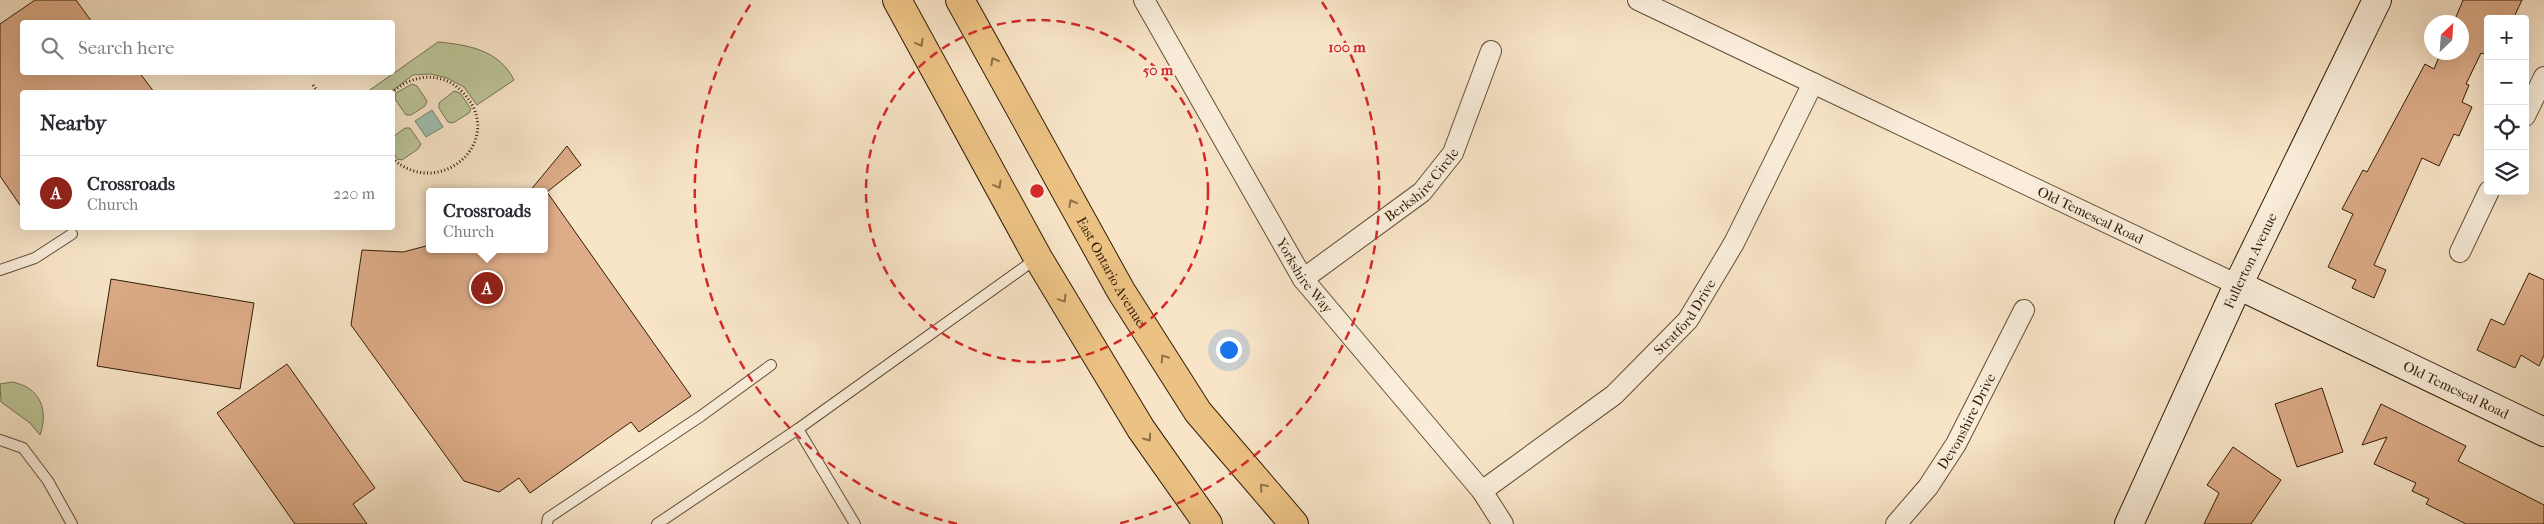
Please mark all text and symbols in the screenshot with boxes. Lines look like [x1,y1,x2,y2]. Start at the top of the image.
north arrow [2424,15,2469,60]
map controls [2484,15,2529,195]
button: + [2484,15,2529,60]
search box [20,20,395,75]
icon: search [38,34,66,62]
text: Search here [78,37,174,59]
one-way arrow [914,37,924,46]
text: 100 m [1328,38,1366,56]
one-way arrow [990,58,1000,67]
button: − [2484,60,2529,105]
text: 50 m [1143,61,1174,79]
button: locate [2484,105,2529,150]
text: Nearby [40,111,106,135]
street label: Berkshire Circle [1381,146,1463,226]
button: layers [2484,150,2529,195]
text: Crossroads [87,173,175,195]
one-way arrow [992,180,1002,189]
centre of rings [1028,182,1046,200]
street label: Old Temescal Road [2035,183,2146,248]
text: A [51,184,61,203]
text: 220 m [333,184,375,203]
popup [426,188,548,253]
text: Church [87,195,138,214]
text: Crossroads [443,200,531,222]
one-way arrow [1069,200,1079,209]
street label: Fullerton Avenue [2220,210,2281,311]
street label: East Ontario Avenue [1073,214,1150,330]
text: Church [443,222,494,241]
street label: Yorkshire Way [1272,234,1336,317]
pin: A [471,269,503,307]
street label: Stratford Drive [1650,276,1720,359]
one-way arrow [1056,294,1066,303]
your location [1216,337,1242,363]
one-way arrow [1161,355,1170,364]
street label: Old Temescal Road [2400,358,2512,423]
street label: Devonshire Drive [1934,371,1999,473]
one-way arrow [1142,432,1151,442]
one-way arrow [1260,484,1268,493]

